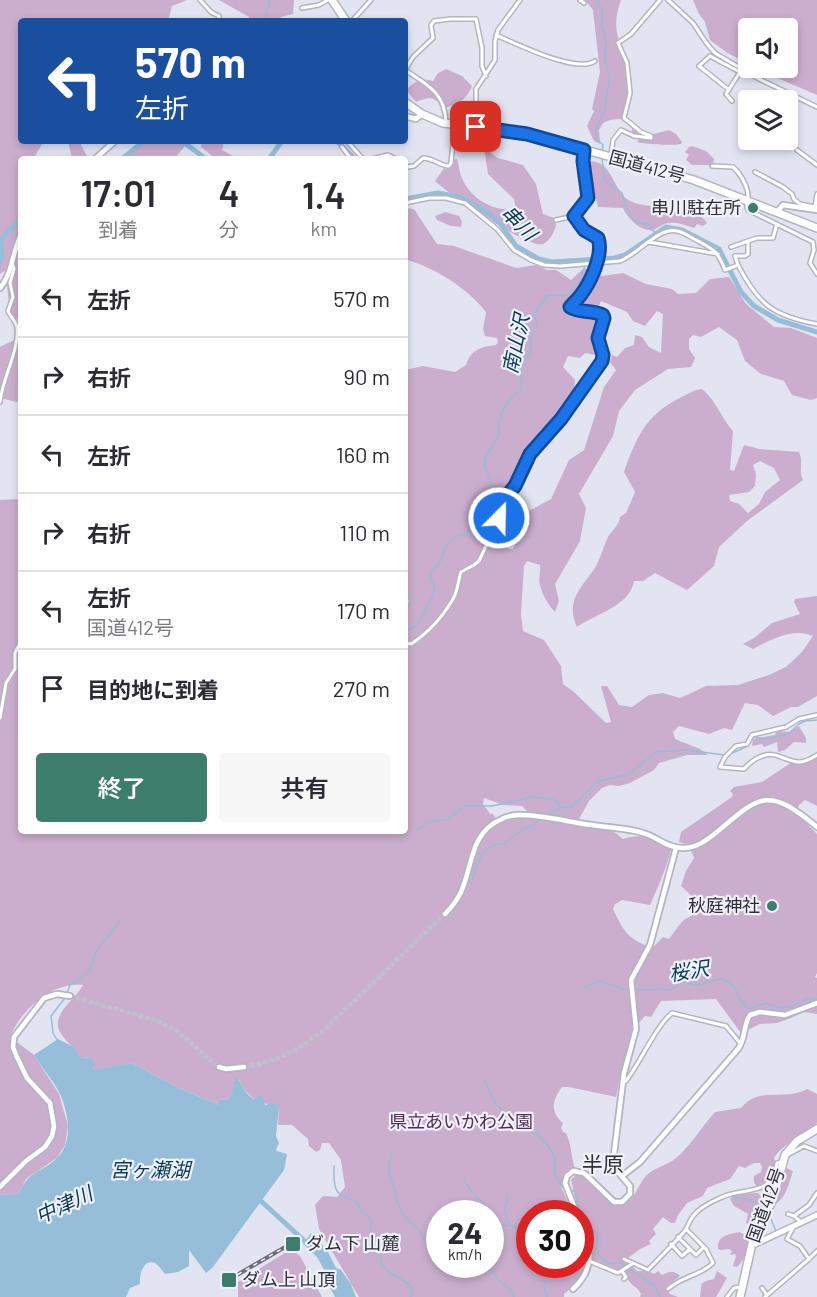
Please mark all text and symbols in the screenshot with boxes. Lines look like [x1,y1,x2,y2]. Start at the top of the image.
map controls [738,18,798,150]
button: sound [738,18,798,78]
text: 570 m [135,36,246,86]
icon: left [36,42,114,120]
button: layers [738,90,798,150]
text: 左折 [135,91,189,123]
pin [450,101,501,152]
icon: arrive [459,110,492,143]
street label: 国道412号 [607,145,688,187]
text: 17:01 [80,171,156,214]
text: 4 [218,171,240,214]
text: 1.4 [302,173,346,216]
place label: 串川駐在所 [651,196,741,218]
water label: 串川 [497,200,544,246]
marker: 串川駐在所 [746,201,760,215]
text: km [310,216,337,240]
text: 到着 [98,217,138,241]
text: 分 [219,217,239,241]
icon: left [36,282,69,315]
text: 570 m [333,285,390,311]
text: 左折 [87,286,131,312]
water label: 南山沢 [497,309,534,376]
icon: right [36,360,69,393]
text: 90 m [344,363,390,389]
text: 右折 [87,364,131,390]
icon: left [36,438,69,471]
text: 160 m [336,441,390,467]
text: 左折 [87,442,131,468]
position arrow [467,486,531,550]
icon: right [36,516,69,549]
text: 110 m [340,519,390,545]
text: 右折 [87,520,131,546]
text: 左折 [87,584,131,610]
icon: left [36,594,69,627]
text: 170 m [337,597,390,623]
text: 国道412号 [87,615,174,639]
icon: arrive [36,672,69,705]
text: 270 m [333,675,390,701]
text: 目的地に到着 [87,676,219,702]
button: 終了 [36,753,207,822]
button: 共有 [219,753,390,822]
place label: 秋庭神社 [688,894,760,916]
marker: 秋庭神社 [765,899,779,913]
water label: 桜沢 [667,955,713,985]
park label: 県立あいかわ公園 [389,1110,533,1132]
district label: 半原 [582,1151,624,1176]
water label: 宮ヶ瀬湖 [110,1157,193,1181]
street label: 国道412号 [741,1164,789,1245]
water label: 中津川 [31,1180,98,1228]
speed limit sign: 30 [516,1200,594,1278]
text: 24 [448,1214,482,1250]
place label: ダム下 山麓 [306,1232,400,1254]
marker: ダム下 山麓 [284,1235,302,1253]
text: km/h [448,1245,482,1263]
place label: ダム上 山頂 [242,1268,336,1290]
marker: ダム上 山頂 [220,1271,238,1289]

